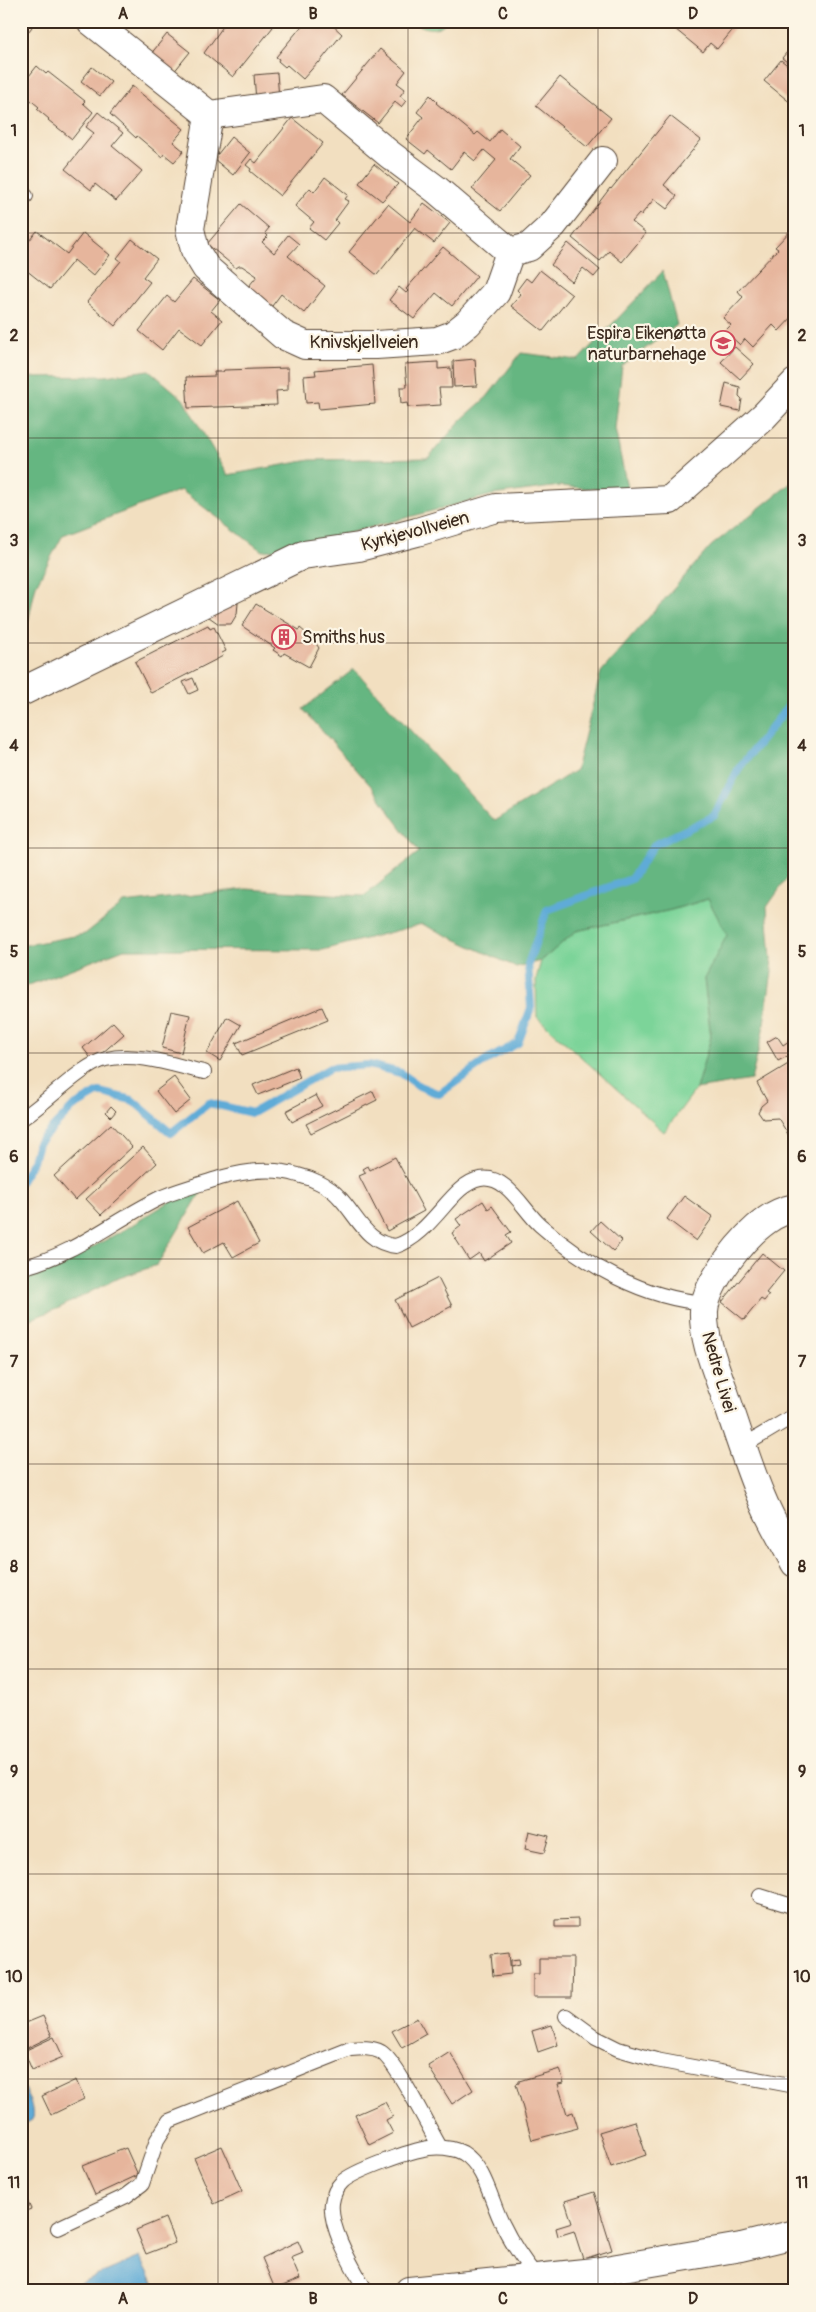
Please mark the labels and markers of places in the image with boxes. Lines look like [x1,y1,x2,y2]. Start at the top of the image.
place label: Espira Eikenøtta naturbarnehage [587,322,706,366]
school or university icon: Espira Eikenøtta naturbarnehage [710,330,736,356]
building icon: Smiths hus [271,624,297,650]
place label: Smiths hus [302,626,385,649]

